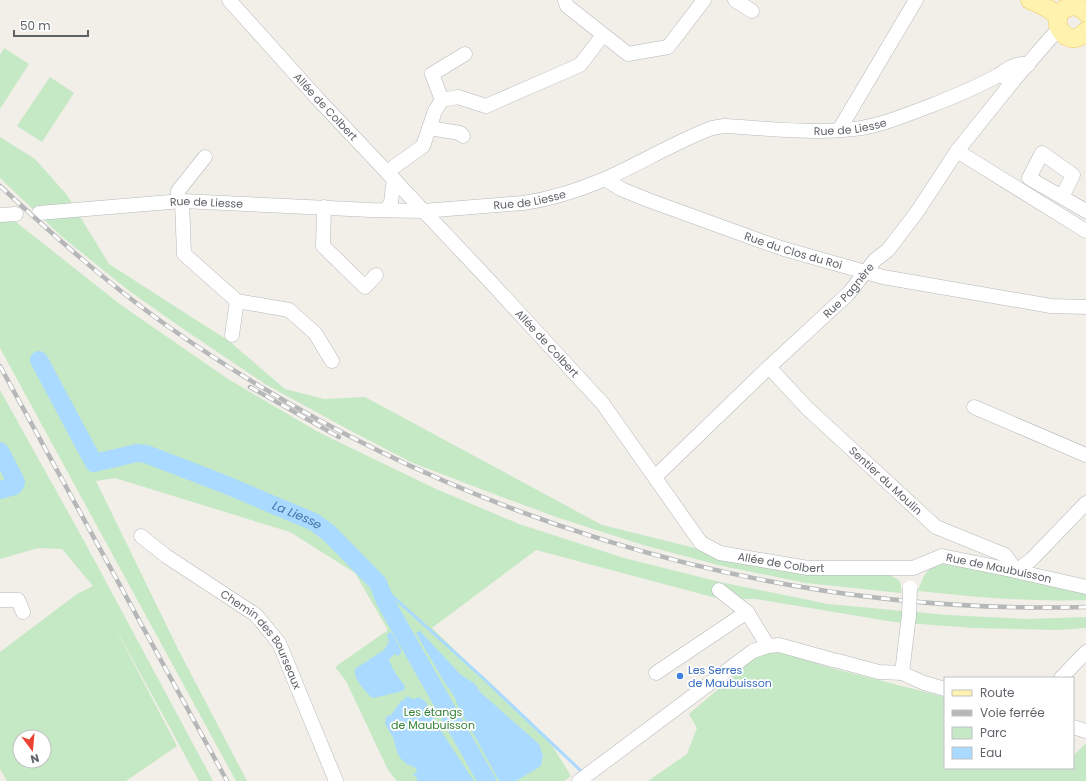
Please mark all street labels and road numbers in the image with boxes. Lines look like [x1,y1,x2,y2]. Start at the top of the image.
street label: Allée de Colbert [290,69,361,144]
street label: Rue de Liesse [814,114,889,139]
street label: Rue de Liesse [493,186,568,213]
street label: Rue de Liesse [169,193,244,212]
street label: Rue du Clos du Roi [742,228,844,273]
street label: Rue Pagnère [819,259,878,321]
street label: Allée de Colbert [512,306,583,381]
street label: Sentier du Moulin [846,443,926,519]
street label: Allée de Colbert [737,548,824,576]
street label: Rue de Maubuisson [945,549,1053,587]
street label: Chemin des Bourseaux [217,586,306,692]

